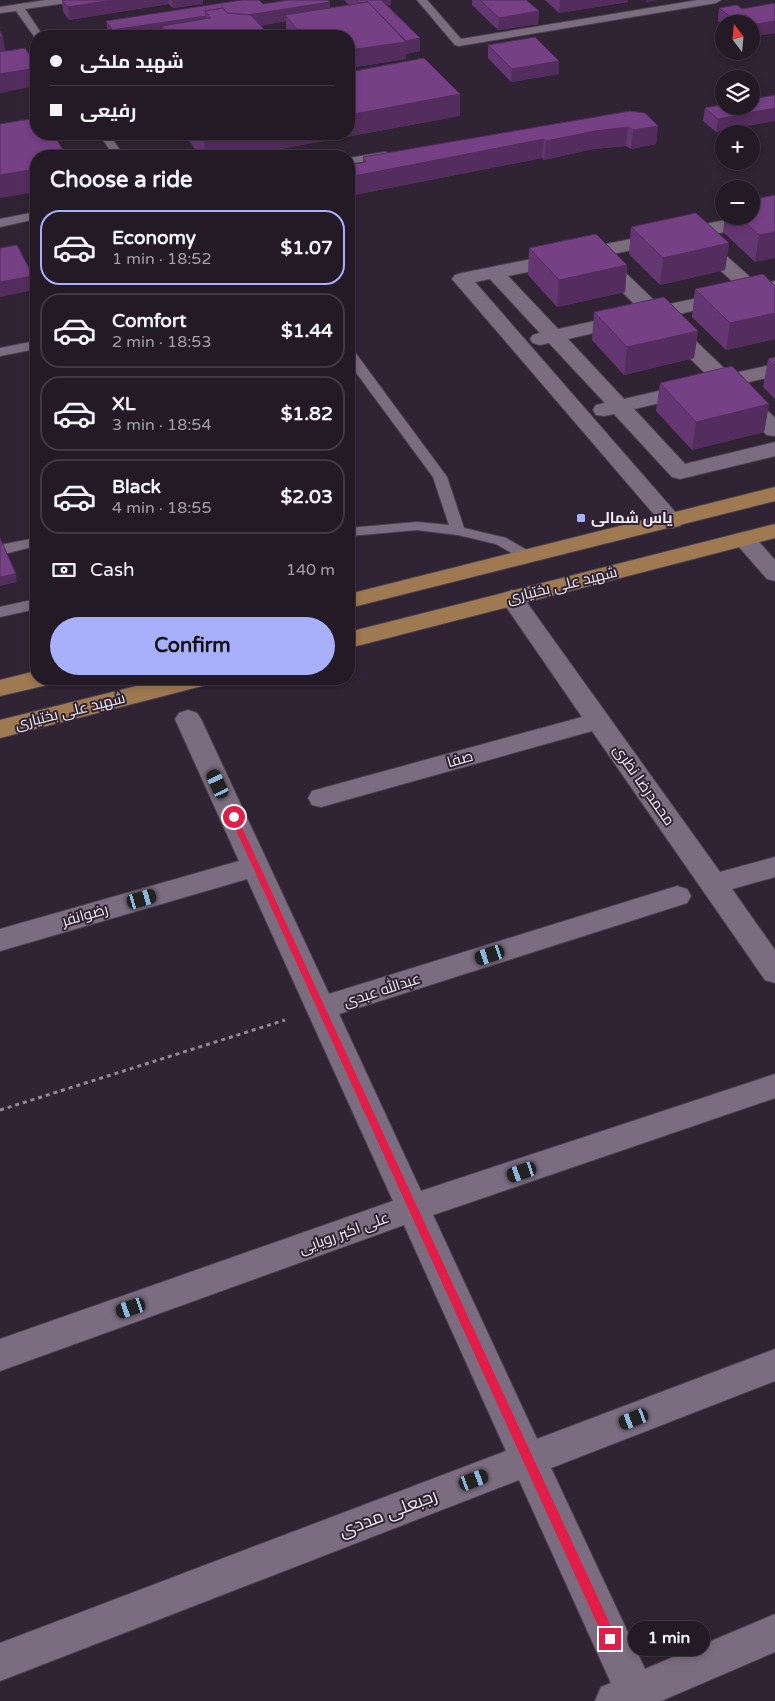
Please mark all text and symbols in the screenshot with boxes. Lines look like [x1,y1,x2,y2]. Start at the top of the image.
north arrow [715,15,760,60]
map controls [715,15,760,225]
text: شهید ملکی [80,51,184,73]
button: layers [715,70,760,115]
text: رفیعی [80,100,136,122]
button: + [715,125,760,170]
text: Choose a ride [50,167,193,193]
button: − [715,180,760,225]
icon: car [52,225,97,270]
text: Economy [112,227,196,249]
text: $1.07 [281,237,333,259]
text: 1 min · 18:52 [112,249,211,269]
icon: car [52,308,97,353]
text: Comfort [112,310,186,332]
text: $1.44 [281,320,333,342]
text: 2 min · 18:53 [112,332,211,352]
icon: car [52,391,97,436]
text: XL [112,393,136,415]
text: $1.82 [281,403,333,425]
text: 3 min · 18:54 [112,415,211,435]
icon: car [52,474,97,519]
text: Black [112,476,161,498]
text: $2.03 [281,486,333,508]
text: 4 min · 18:55 [112,498,211,518]
place label: یاس شمالی [591,509,673,527]
marker: یاس شمالی [575,512,587,524]
icon: cash [50,556,78,584]
text: Cash [90,559,135,581]
text: 140 m [286,560,335,580]
street label: شهید علی بختیاری [505,563,619,608]
button: Confirm [50,617,335,675]
street label: شهید علی بختیاری [13,689,127,734]
street label: محمدرضا نظری [609,741,678,829]
street label: صفا [445,747,475,771]
car [204,767,231,801]
route start [223,806,245,828]
car [125,888,158,910]
street label: رضوانفر [59,900,110,930]
car [473,943,506,967]
street label: عبدالله عبدی [341,968,423,1012]
car [505,1160,538,1184]
street label: علی اکبر رویایی [296,1208,392,1259]
car [114,1296,147,1320]
car [617,1407,650,1431]
car [457,1468,490,1492]
street label: رجبعلی مددی [336,1484,440,1542]
callout: 1 min [628,1622,710,1656]
route end [599,1628,621,1650]
text: 1 min [648,1628,690,1648]

